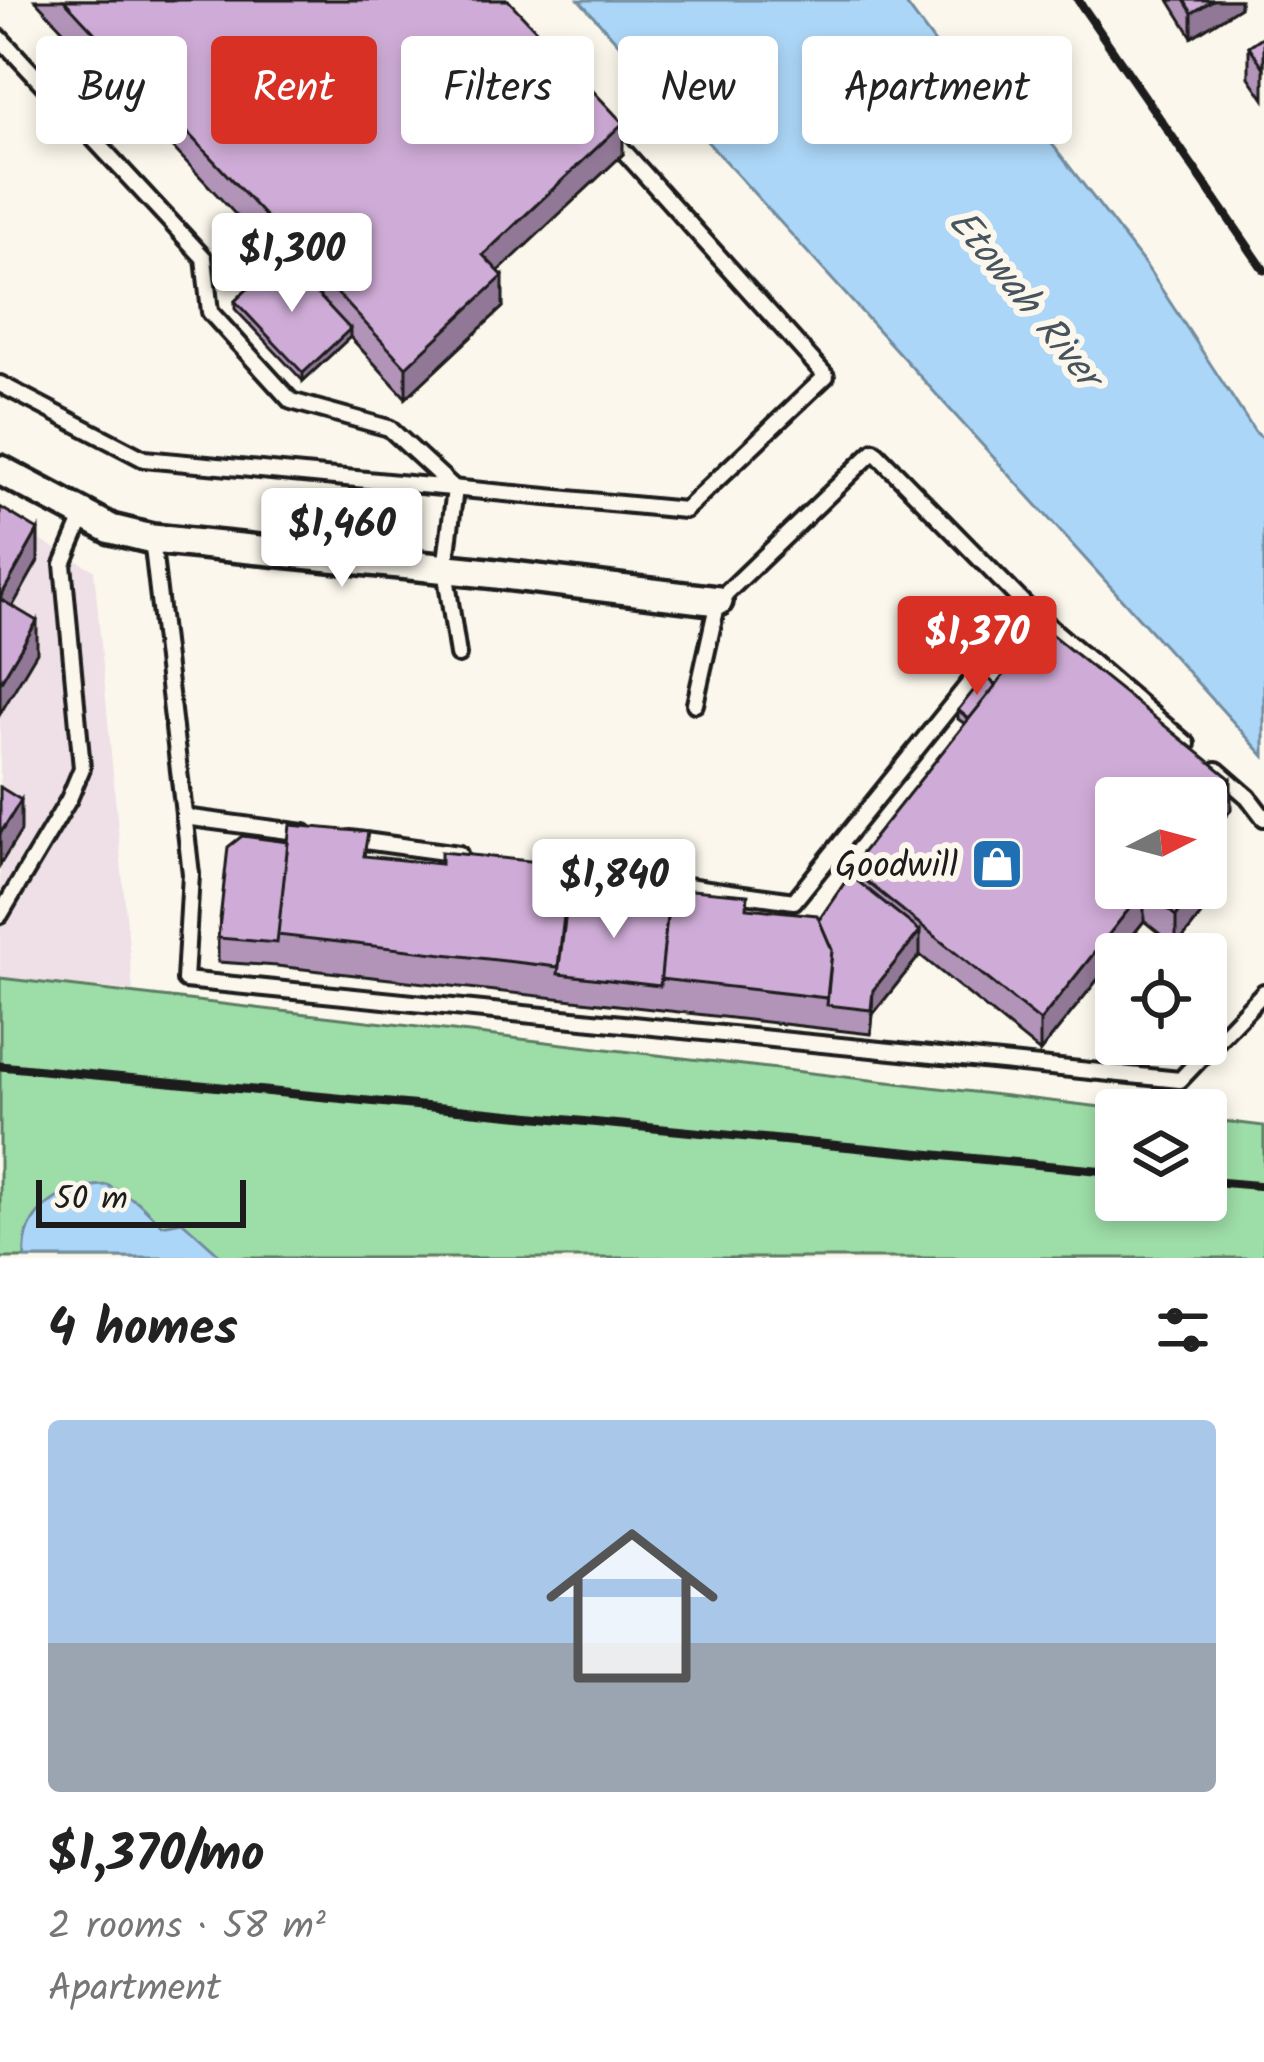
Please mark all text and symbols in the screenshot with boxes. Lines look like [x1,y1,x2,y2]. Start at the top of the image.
chip: Buy [36,36,187,144]
chip: Rent [211,36,377,144]
chip: Filters [401,36,594,144]
chip: New [618,36,778,144]
chip: Apartment [802,36,1072,144]
water label: Etowah River [931,196,1119,408]
pin: $1,300 [194,213,390,315]
text: $1,300 [239,221,345,283]
pin: $1,460 [244,488,440,590]
text: $1,460 [288,496,396,558]
pin: $1,370 [879,596,1075,698]
text: $1,370 [925,604,1029,666]
north arrow [1095,777,1227,909]
map controls [1095,777,1227,1221]
shop icon: Goodwill [969,836,1025,892]
pin: $1,840 [516,839,712,941]
place label: Goodwill [835,839,958,896]
text: $1,840 [559,847,669,909]
button: locate [1095,933,1227,1065]
button: layers [1095,1089,1227,1221]
scale bar [36,1174,246,1227]
text: 50 m [54,1174,128,1227]
text: 4 homes [48,1290,238,1371]
icon: filters [1150,1297,1216,1363]
icon: home [524,1498,740,1714]
text: $1,370/mo [48,1816,265,1897]
text: 2 rooms · 58 m² [48,1897,326,1959]
text: Apartment [48,1959,221,2021]

